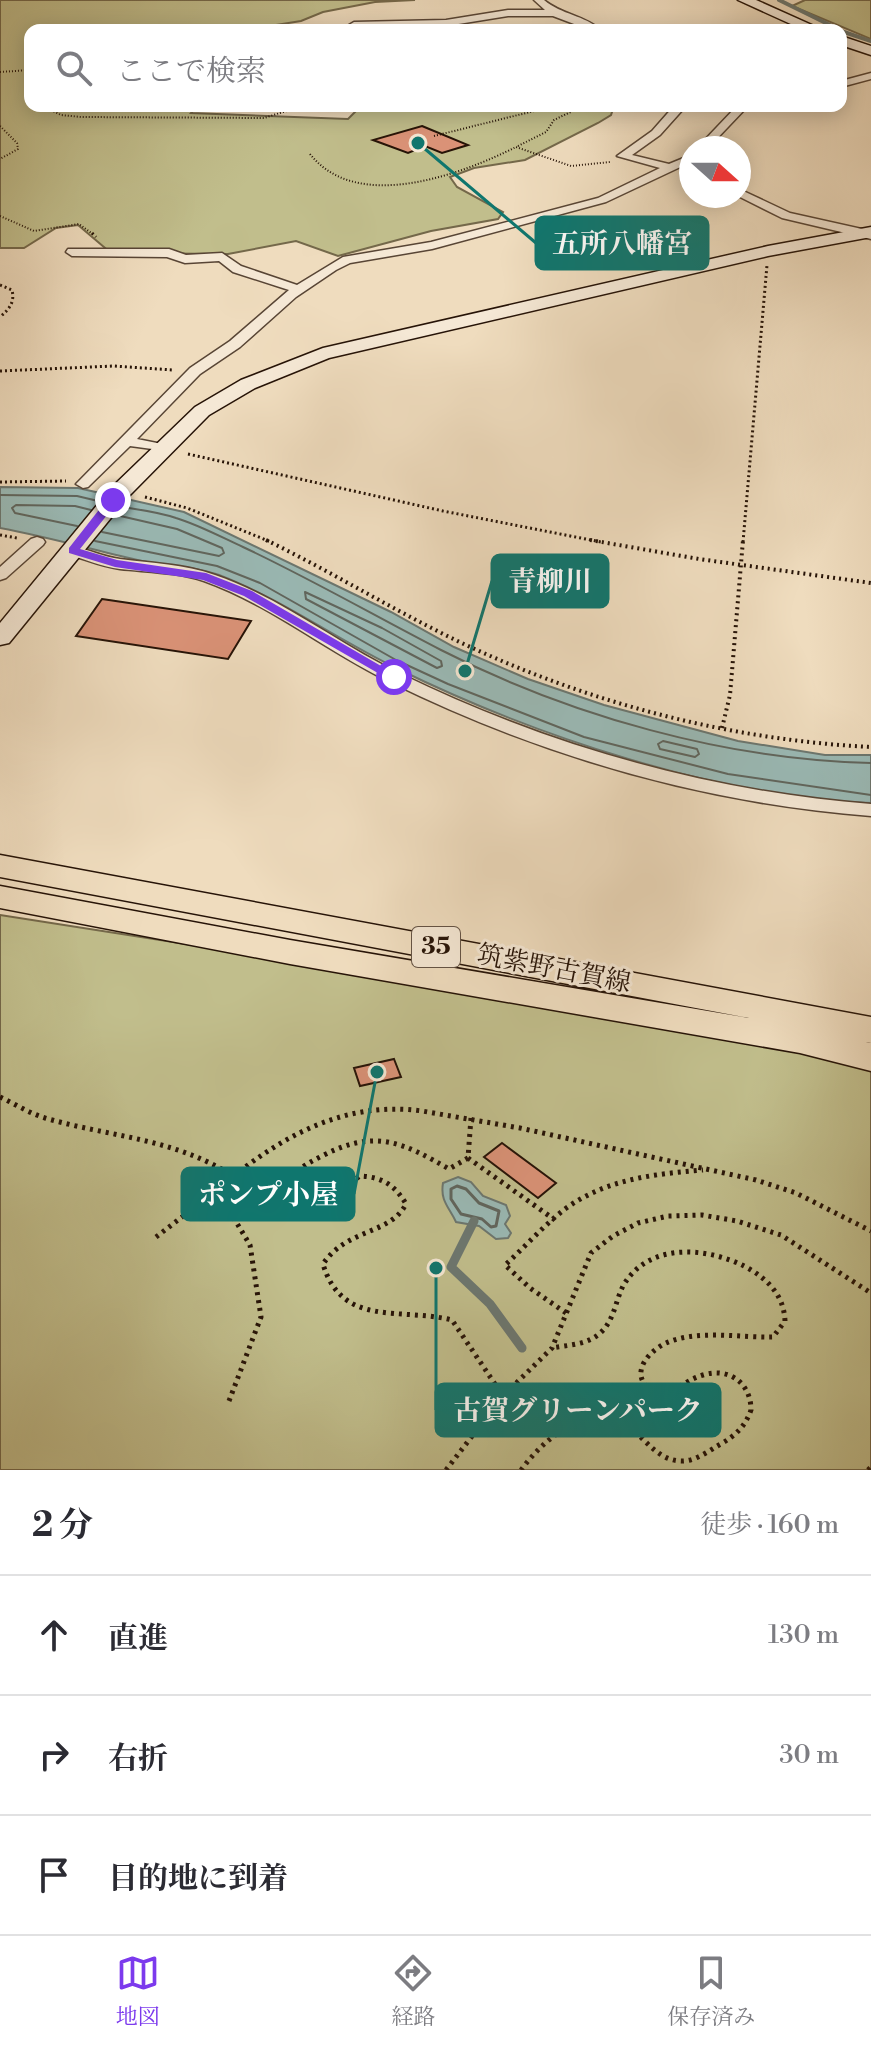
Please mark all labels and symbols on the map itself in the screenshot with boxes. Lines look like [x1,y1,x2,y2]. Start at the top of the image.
north arrow [679,136,751,208]
callout: 五所八幡宮 [536,217,708,269]
text: 五所八幡宮 [552,227,692,262]
route end [95,482,131,518]
callout: 青柳川 [492,555,608,607]
text: 青柳川 [508,565,592,600]
route start [376,659,412,695]
road number: 35 [412,927,460,967]
street label: 筑紫野古賀線 [474,938,634,1000]
callout: ポンプ小屋 [182,1168,354,1220]
text: ポンプ小屋 [198,1178,338,1213]
callout: 古賀グリーンパーク [436,1384,720,1436]
text: 古賀グリーンパーク [453,1394,703,1429]

